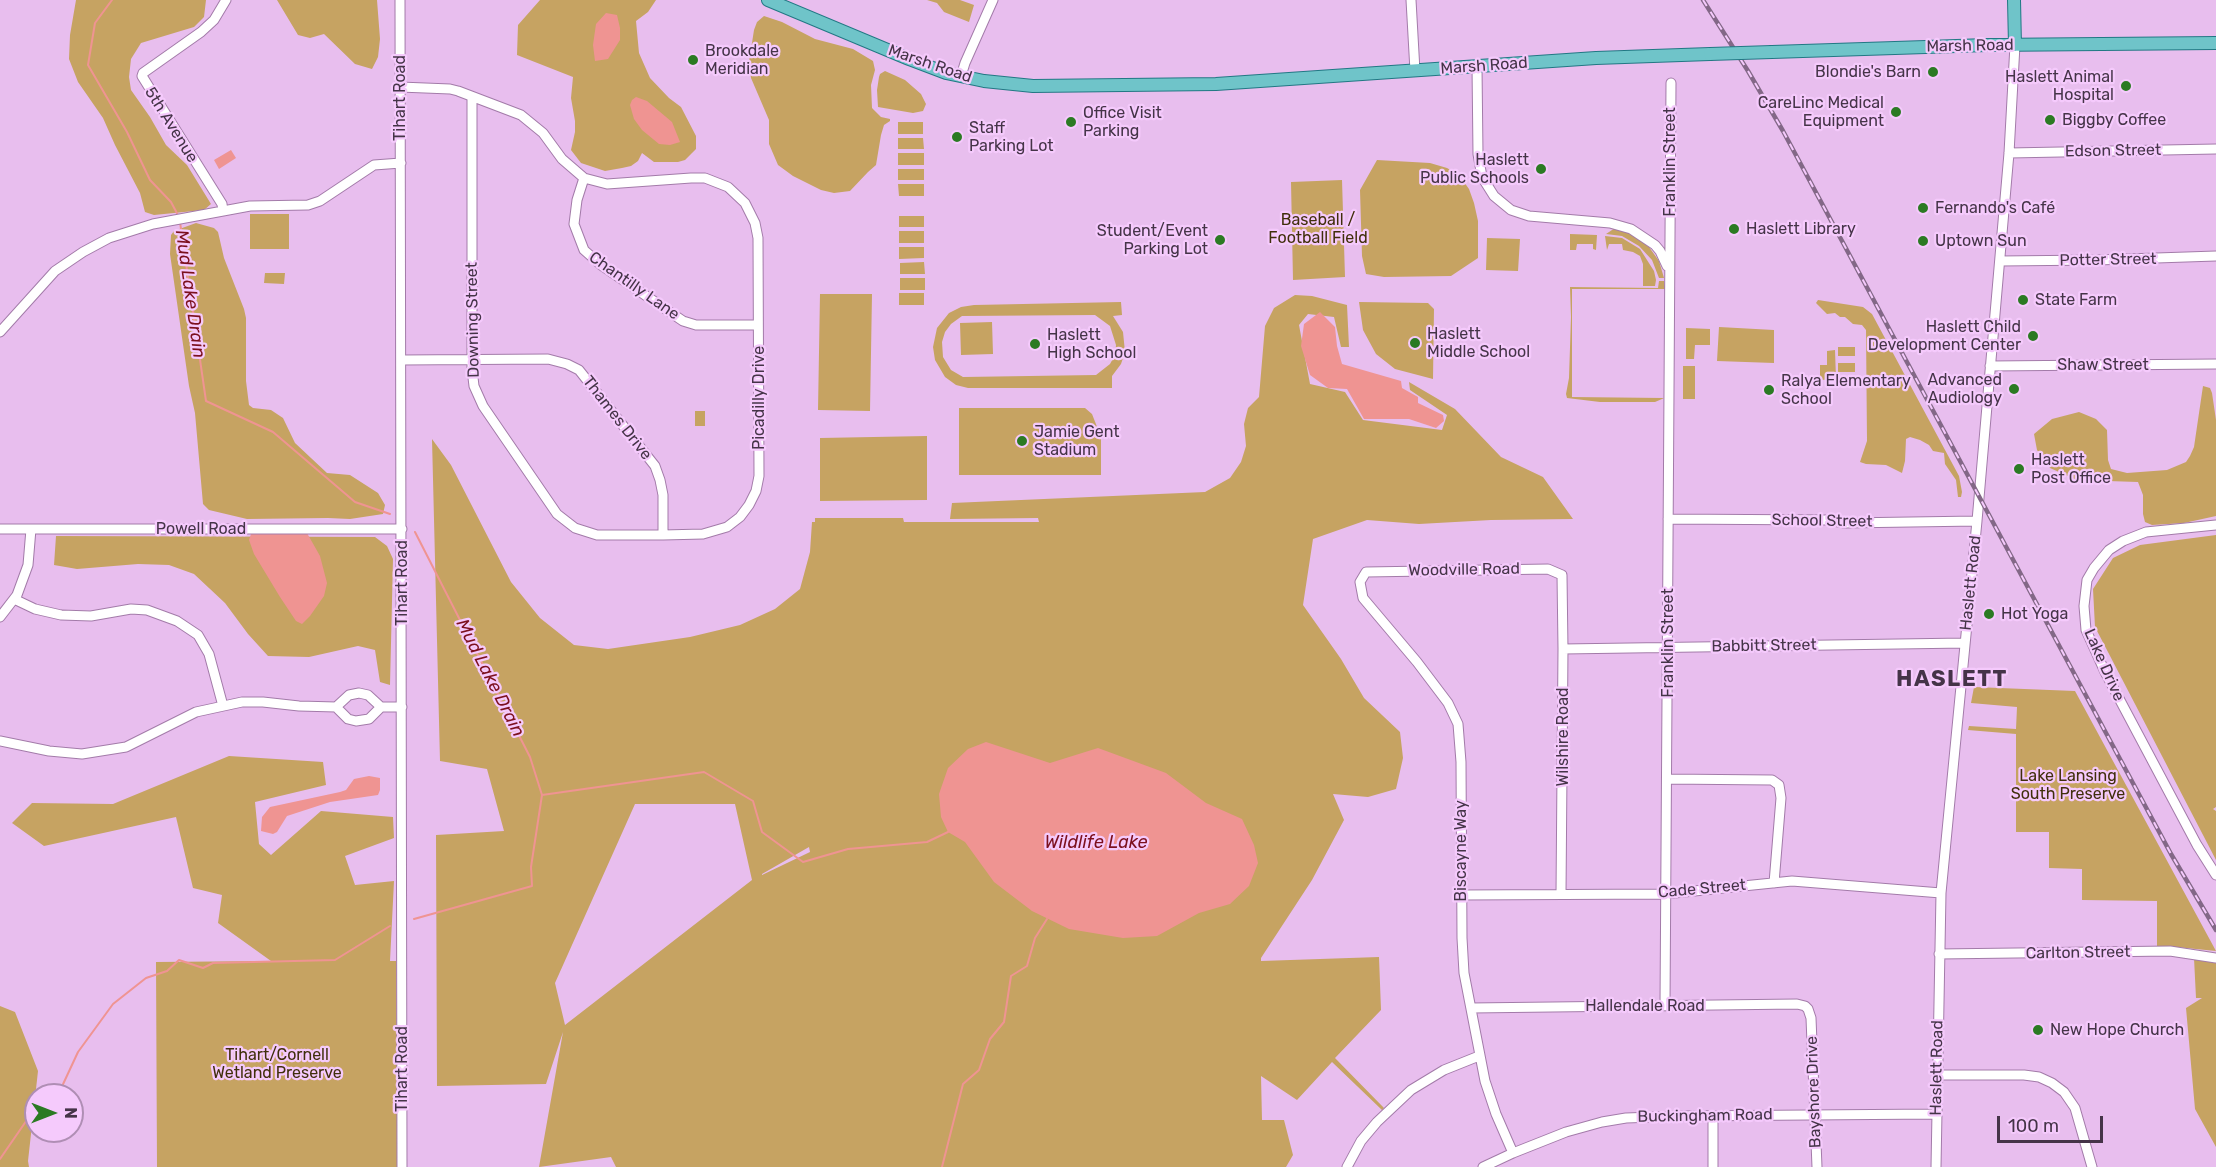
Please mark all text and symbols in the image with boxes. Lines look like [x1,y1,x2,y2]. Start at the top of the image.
street label: Marsh Road [1926,36,2014,56]
place label: Brookdale Meridian [705,41,779,79]
street label: Marsh Road [886,41,974,87]
marker: Brookdale Meridian [686,53,700,67]
street label: Marsh Road [1440,53,1528,79]
street label: Tihart Road [390,55,410,141]
place label: Blondie's Barn [1815,62,1921,82]
marker: Blondie's Barn [1926,65,1940,79]
place label: Haslett Animal Hospital [2005,67,2114,105]
marker: Haslett Animal Hospital [2119,79,2133,93]
street label: 5th Avenue [140,84,202,166]
place label: CareLinc Medical Equipment [1758,93,1884,131]
place label: Office Visit Parking [1083,103,1162,141]
marker: CareLinc Medical Equipment [1889,105,1903,119]
street label: Franklin Street [1660,107,1680,217]
place label: Biggby Coffee [2062,110,2166,130]
marker: Biggby Coffee [2043,113,2057,127]
marker: Office Visit Parking [1064,115,1078,129]
place label: Staff Parking Lot [969,118,1054,156]
marker: Staff Parking Lot [950,130,964,144]
street label: Edson Street [2065,141,2161,161]
place label: Haslett Public Schools [1420,150,1529,188]
marker: Haslett Public Schools [1534,162,1548,176]
place label: Fernando's Café [1935,198,2055,218]
marker: Fernando's Café [1916,201,1930,215]
park label: Baseball / Football Field [1268,210,1368,248]
place label: Haslett Library [1746,219,1856,239]
place label: Student/Event Parking Lot [1097,221,1208,259]
marker: Haslett Library [1727,222,1741,236]
water label: Mud Lake Drain [170,228,210,360]
place label: Uptown Sun [1935,231,2027,251]
marker: Student/Event Parking Lot [1213,233,1227,247]
marker: Uptown Sun [1916,234,1930,248]
street label: Chantilly Lane [585,248,683,324]
street label: Potter Street [2059,250,2157,270]
street label: Downing Street [462,262,484,378]
place label: State Farm [2035,290,2117,310]
marker: State Farm [2016,293,2030,307]
place label: Haslett Child Development Center [1868,317,2021,355]
place label: Haslett Middle School [1427,324,1530,362]
place label: Haslett High School [1047,325,1136,363]
marker: Haslett Child Development Center [2026,329,2040,343]
marker: Haslett Middle School [1408,336,1422,350]
marker: Haslett High School [1028,337,1042,351]
street label: Picadilly Drive [749,346,769,450]
street label: Shaw Street [2057,355,2149,375]
place label: Advanced Audiology [1927,370,2002,408]
place label: Ralya Elementary School [1781,371,1911,409]
street label: Thames Drive [578,372,656,464]
marker: Advanced Audiology [2007,382,2021,396]
marker: Ralya Elementary School [1762,383,1776,397]
place label: Jamie Gent Stadium [1034,422,1120,460]
marker: Jamie Gent Stadium [1015,434,1029,448]
place label: Haslett Post Office [2031,450,2111,488]
marker: Haslett Post Office [2012,462,2026,476]
street label: School Street [1771,511,1873,531]
street label: Powell Road [156,519,246,539]
street label: Haslett Road [1956,534,1986,632]
street label: Tihart Road [392,540,412,626]
street label: Woodville Road [1408,559,1520,581]
street label: Franklin Street [1658,588,1678,698]
place label: Hot Yoga [2001,604,2068,624]
marker: Hot Yoga [1982,607,1996,621]
water label: Mud Lake Drain [451,615,529,741]
street label: Lake Drive [2080,626,2128,704]
street label: Babbitt Street [1711,635,1817,657]
district label: HASLETT [1896,667,2008,693]
street label: Wilshire Road [1553,687,1573,787]
park label: Lake Lansing South Preserve [2011,766,2125,804]
street label: Biscayne Way [1451,800,1471,902]
water label: Wildlife Lake [1044,832,1148,854]
street label: Cade Street [1657,876,1747,902]
street label: Carlton Street [2025,942,2131,964]
street label: Hallendale Road [1585,996,1705,1016]
street label: Haslett Road [1927,1020,1947,1116]
place label: New Hope Church [2050,1020,2184,1040]
marker: New Hope Church [2031,1023,2045,1037]
street label: Tihart Road [392,1026,412,1112]
street label: Bayshore Drive [1802,1036,1826,1148]
park label: Tihart/Cornell Wetland Preserve [212,1045,342,1083]
north arrow [24,1083,84,1143]
scale bar [2000,1104,2106,1142]
street label: Buckingham Road [1637,1105,1773,1127]
text: N [61,1107,80,1119]
text: 100 m [2008,1115,2059,1137]

